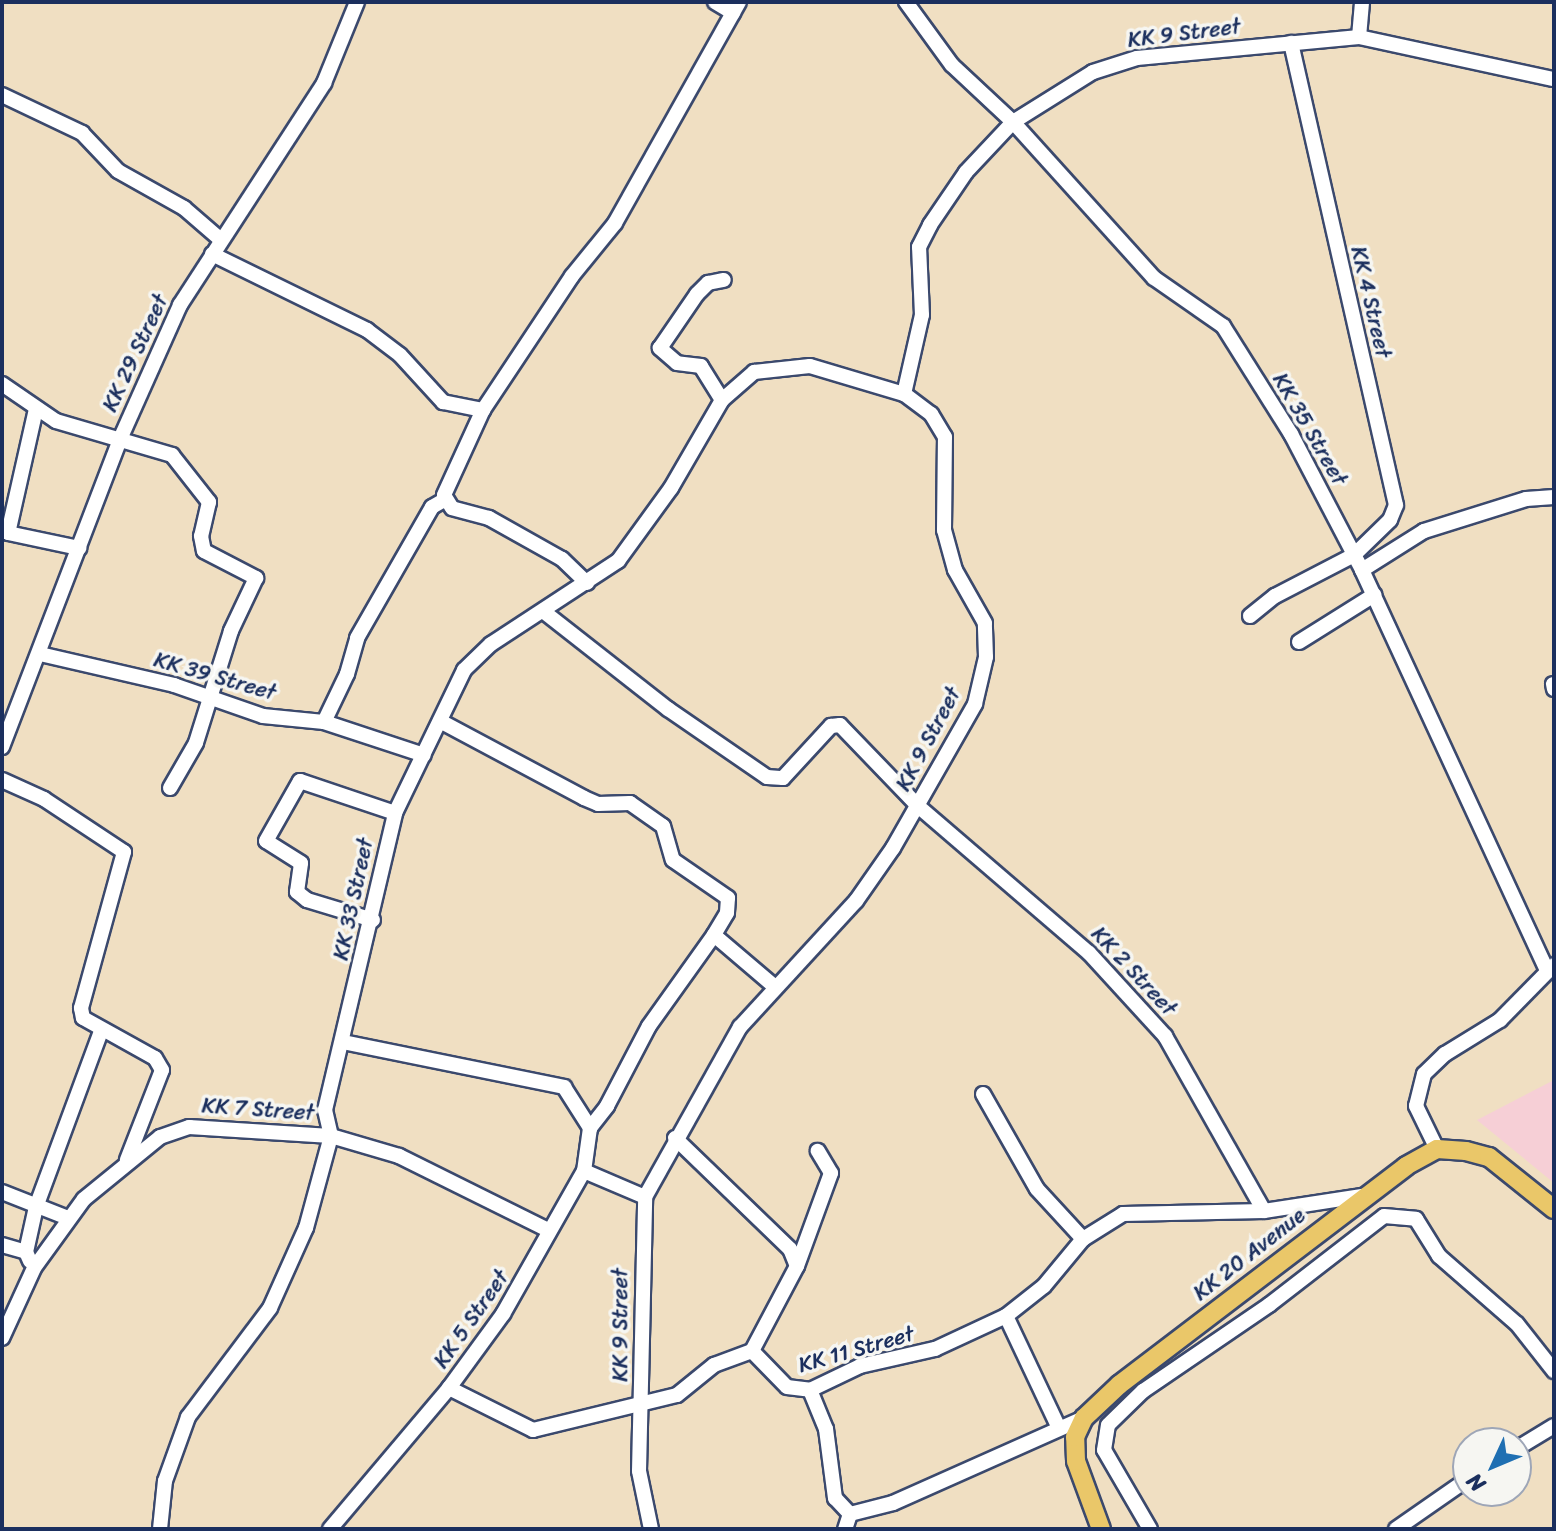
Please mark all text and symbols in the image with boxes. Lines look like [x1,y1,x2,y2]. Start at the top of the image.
street label: KK 9 Street [1125,13,1243,53]
street label: KK 4 Street [1345,243,1397,361]
street label: KK 29 Street [96,289,174,417]
street label: KK 35 Street [1267,367,1353,491]
street label: KK 39 Street [150,646,280,706]
street label: KK 9 Street [889,682,967,796]
street label: KK 33 Street [327,834,379,964]
street label: KK 2 Street [1085,920,1183,1022]
street label: KK 7 Street [200,1092,316,1126]
street label: KK 20 Avenue [1188,1202,1310,1306]
street label: KK 5 Street [427,1264,515,1374]
street label: KK 9 Street [607,1267,633,1383]
street label: KK 11 Street [794,1320,918,1378]
north arrow [1452,1427,1532,1507]
text: N [1456,1464,1495,1502]

